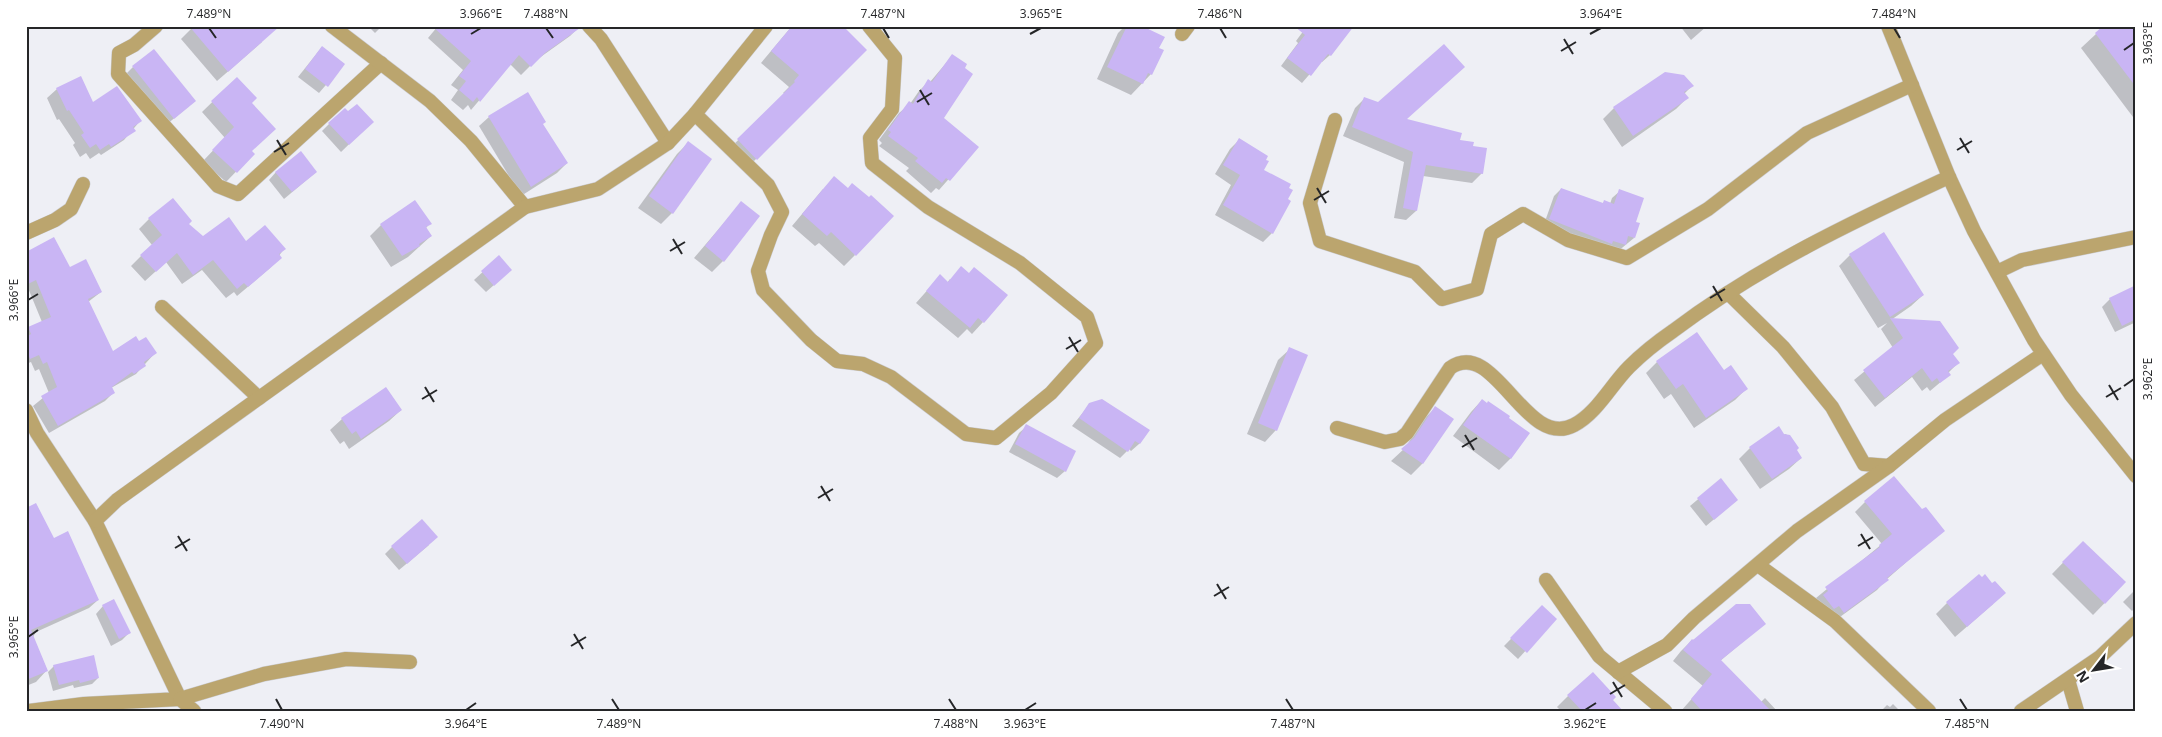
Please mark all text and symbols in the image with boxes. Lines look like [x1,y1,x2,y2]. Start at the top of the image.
text: 7.489°N [187,5,231,22]
text: 3.966°E [460,5,502,22]
text: 7.488°N [524,5,568,22]
text: 7.487°N [861,5,905,22]
text: 3.965°E [1020,5,1062,22]
text: 7.486°N [1198,5,1242,22]
text: 3.964°E [1580,5,1622,22]
text: 7.484°N [1872,5,1916,22]
text: 3.963°E [2139,22,2156,64]
text: 3.966°E [5,279,22,321]
text: 3.962°E [2139,358,2156,400]
text: 3.965°E [5,616,22,658]
north arrow [2070,644,2120,694]
text: N [2071,667,2094,687]
text: 7.490°N [260,715,304,732]
text: 3.964°E [445,715,487,732]
text: 7.489°N [597,715,641,732]
text: 7.488°N [934,715,978,732]
text: 3.963°E [1004,715,1046,732]
text: 7.487°N [1271,715,1315,732]
text: 3.962°E [1564,715,1606,732]
text: 7.485°N [1945,715,1989,732]

